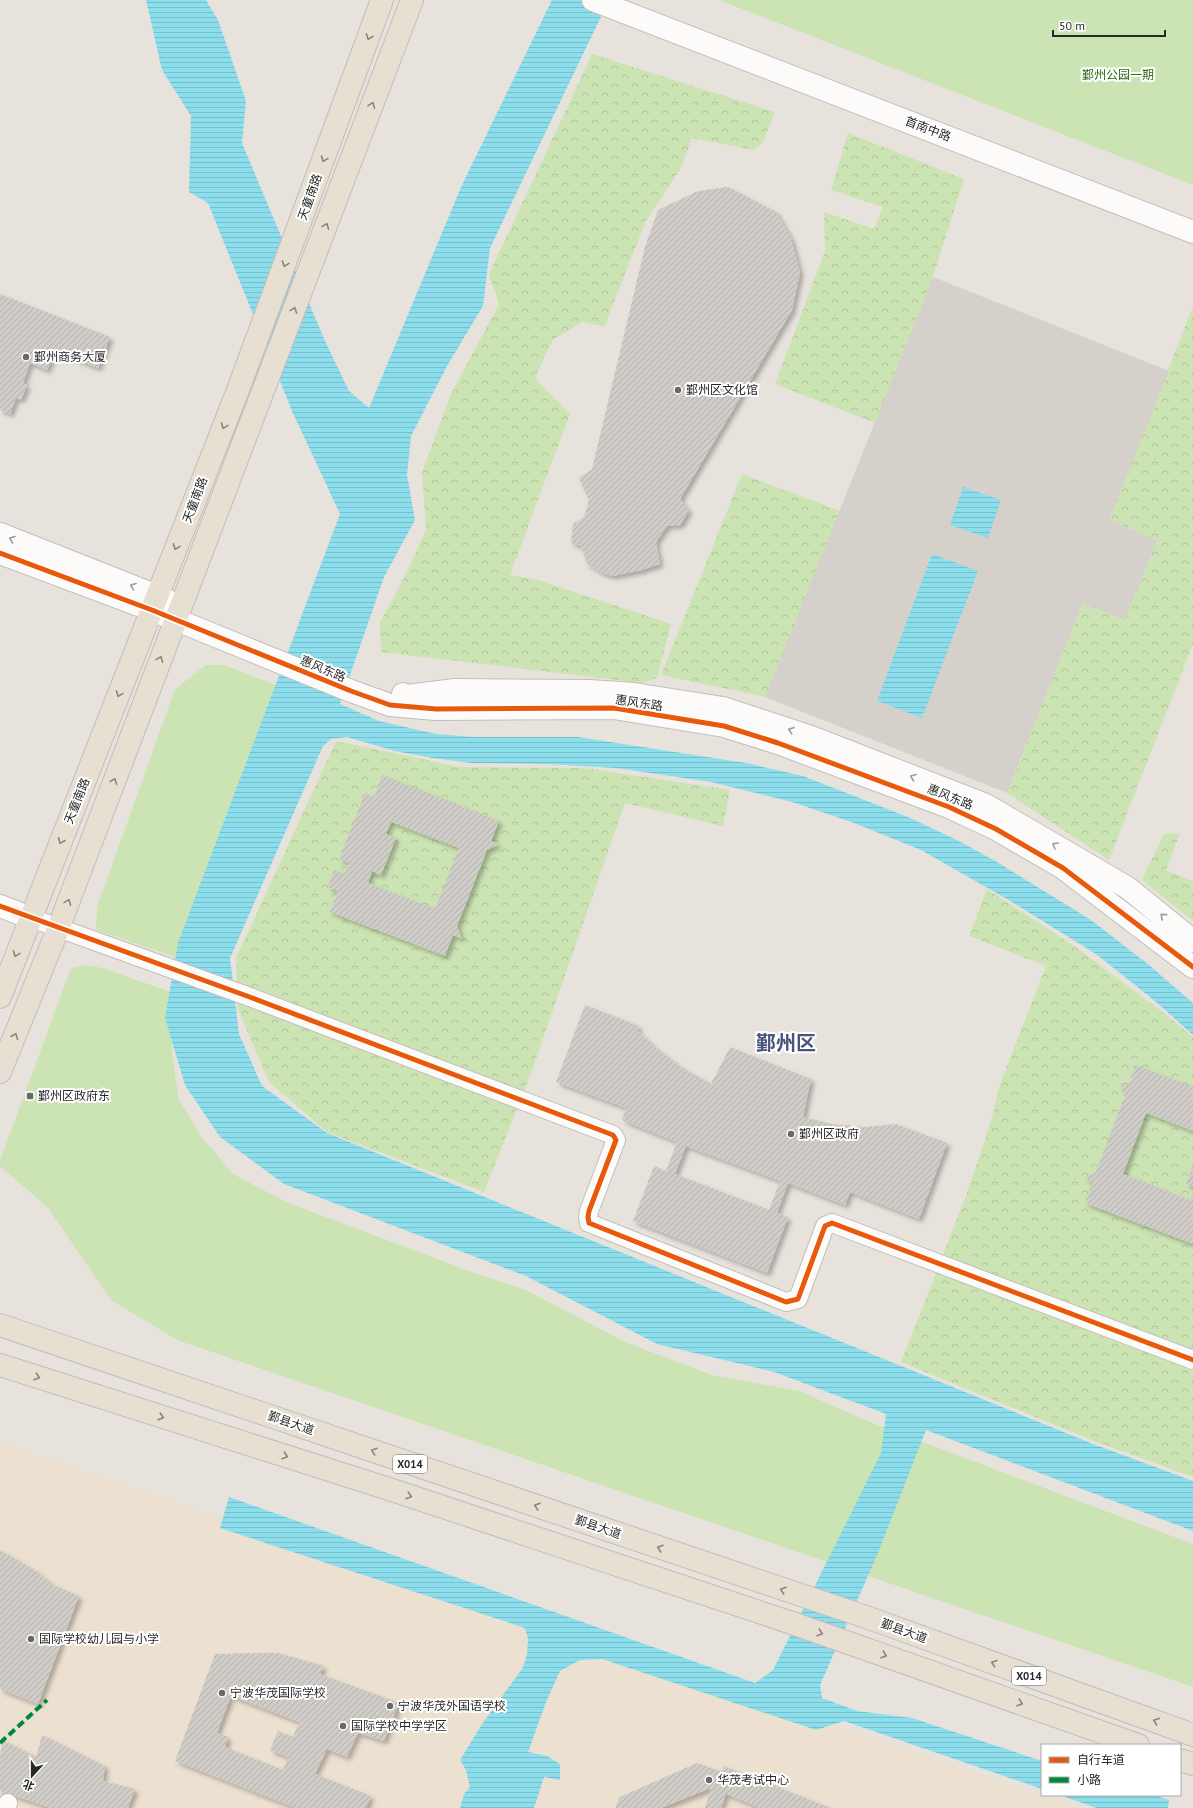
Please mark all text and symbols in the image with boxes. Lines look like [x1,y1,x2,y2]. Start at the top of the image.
scale bar [1053,12,1165,38]
text: 50 m [1059,18,1085,33]
one-way arrow [365,33,373,40]
park label: 鄞州公园一期 [1082,67,1154,82]
one-way arrow [367,101,375,108]
street label: 首南中路 [903,113,953,144]
one-way arrow [320,155,328,162]
street label: 天童南路 [294,172,325,222]
one-way arrow [321,223,329,230]
one-way arrow [281,261,289,268]
one-way arrow [289,306,297,313]
place label: 鄞州商务大厦 [34,349,106,364]
marker: 鄞州商务大厦 [21,352,31,362]
place label: 鄞州区文化馆 [686,382,758,397]
marker: 鄞州区文化馆 [673,385,683,395]
one-way arrow [221,422,229,430]
street label: 天童南路 [179,475,210,525]
one-way arrow [8,536,15,544]
one-way arrow [173,544,181,551]
one-way arrow [129,583,136,591]
street label: 惠风东路 [298,652,348,685]
one-way arrow [156,656,164,663]
one-way arrow [115,691,123,698]
street label: 惠风东路 [614,692,664,713]
one-way arrow [788,727,795,735]
one-way arrow [909,773,916,781]
street label: 天童南路 [61,776,92,826]
one-way arrow [110,777,118,784]
street label: 惠风东路 [925,781,975,812]
one-way arrow [57,838,65,845]
one-way arrow [1052,843,1059,850]
one-way arrow [64,899,72,906]
one-way arrow [1160,914,1168,921]
one-way arrow [13,951,21,958]
district label: 鄞州区 [756,1030,816,1056]
one-way arrow [10,1032,18,1039]
place label: 鄞州区政府东 [38,1088,110,1103]
marker: 鄞州区政府东 [25,1091,35,1101]
place label: 鄞州区政府 [799,1126,859,1141]
marker: 鄞州区政府 [786,1129,796,1139]
one-way arrow [33,1372,40,1381]
street label: 鄞县大道 [266,1408,316,1437]
one-way arrow [157,1412,164,1421]
one-way arrow [370,1448,377,1456]
one-way arrow [281,1451,288,1460]
road number: X014 [393,1455,427,1473]
one-way arrow [405,1491,412,1499]
one-way arrow [533,1503,540,1511]
street label: 鄞县大道 [573,1512,623,1541]
one-way arrow [657,1544,664,1553]
one-way arrow [780,1586,787,1594]
street label: 鄞县大道 [879,1615,929,1646]
one-way arrow [816,1628,823,1637]
place label: 国际学校幼儿园与小学 [39,1631,159,1646]
marker: 国际学校幼儿园与小学 [26,1634,36,1644]
one-way arrow [881,1651,888,1659]
one-way arrow [991,1660,998,1668]
road number: X014 [1012,1667,1046,1685]
place label: 宁波华茂国际学校 [230,1685,326,1700]
marker: 宁波华茂国际学校 [217,1688,227,1698]
place label: 宁波华茂外国语学校 [398,1698,506,1713]
one-way arrow [1017,1699,1024,1707]
marker: 宁波华茂外国语学校 [385,1701,395,1711]
place label: 国际学校中学学区 [351,1718,447,1733]
one-way arrow [1153,1718,1160,1726]
marker: 国际学校中学学区 [338,1721,348,1731]
legend [1041,1744,1181,1796]
text: 自行车道 [1077,1752,1125,1767]
north arrow [12,1756,52,1796]
place label: 华茂考试中心 [717,1772,789,1787]
text: 小路 [1077,1772,1101,1787]
marker: 华茂考试中心 [704,1775,714,1785]
text: 北 [21,1777,36,1794]

